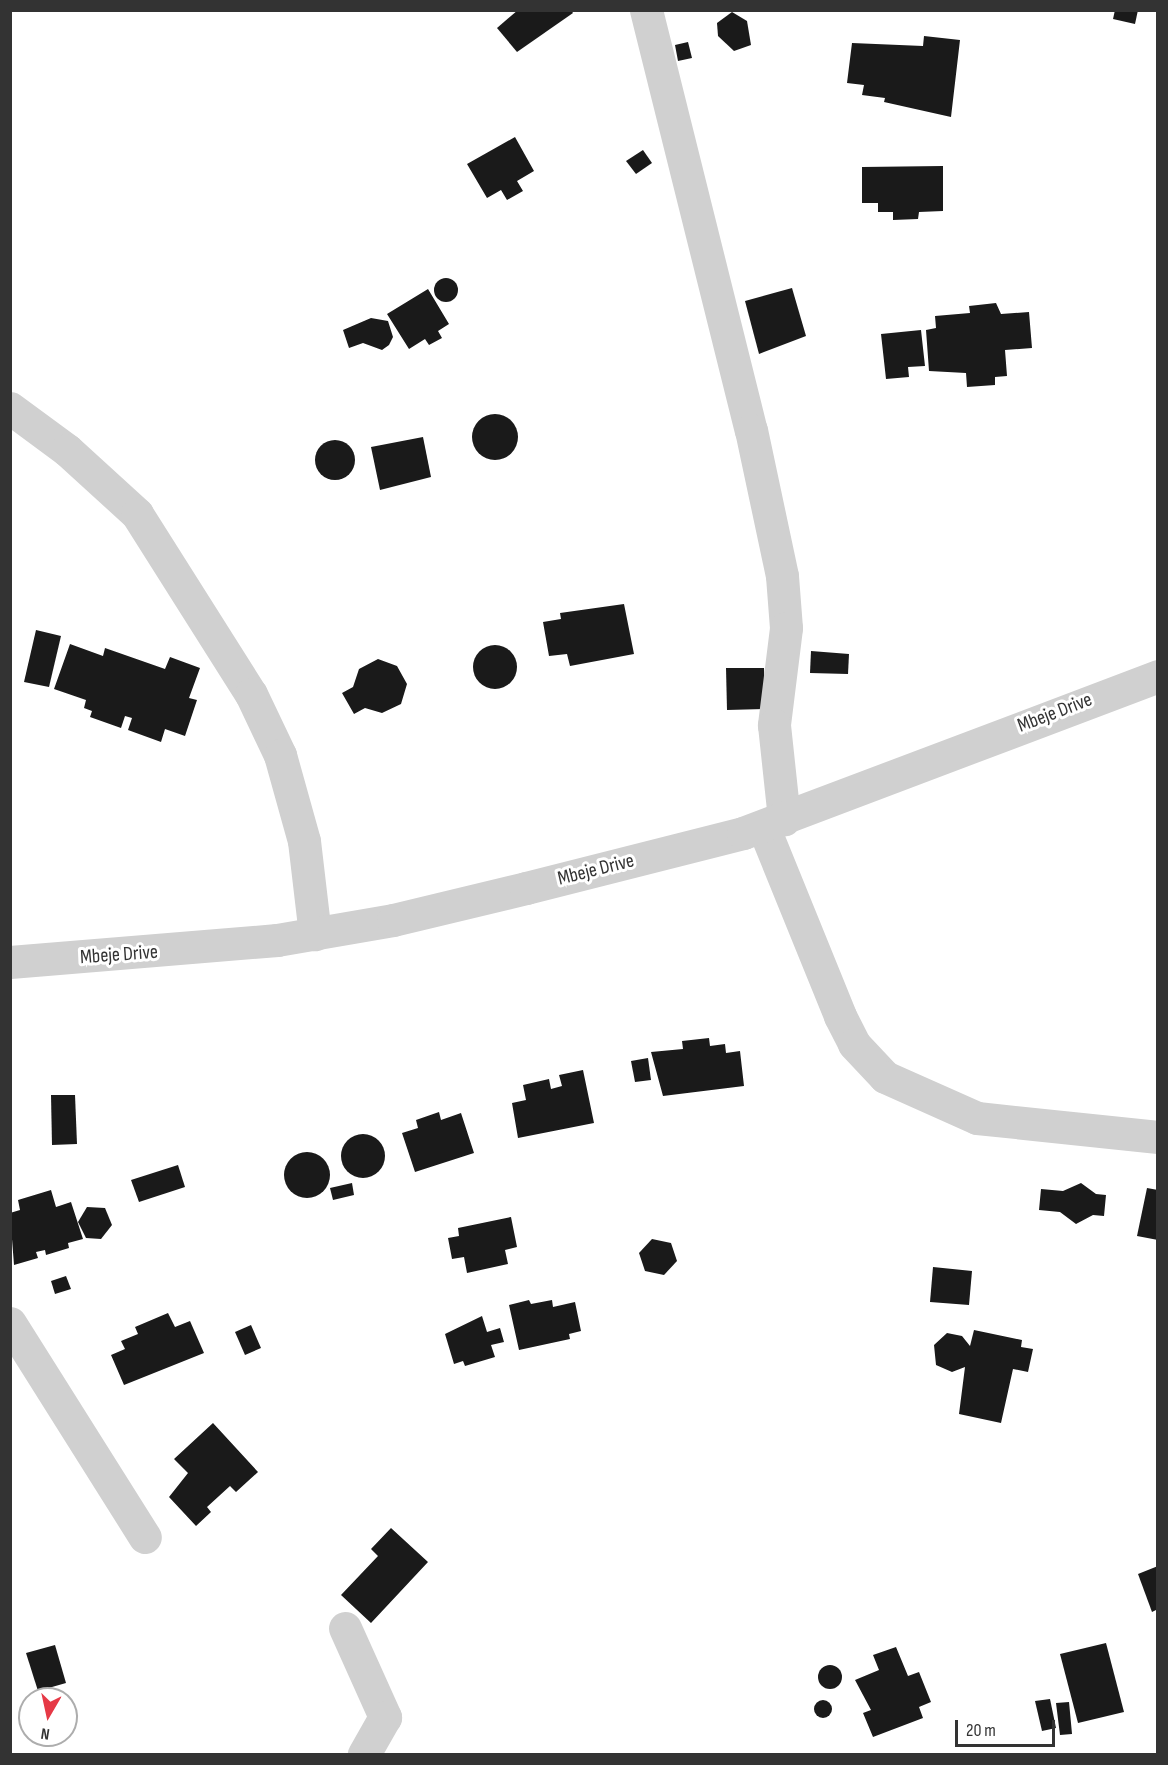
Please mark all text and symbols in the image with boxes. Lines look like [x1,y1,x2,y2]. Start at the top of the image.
street label: Mbeje Drive [1014,688,1096,738]
street label: Mbeje Drive [555,849,637,891]
street label: Mbeje Drive [79,940,159,970]
north arrow [18,1687,78,1747]
scale bar [958,1708,1058,1746]
text: 20 m [966,1720,996,1741]
text: N [40,1723,51,1743]

